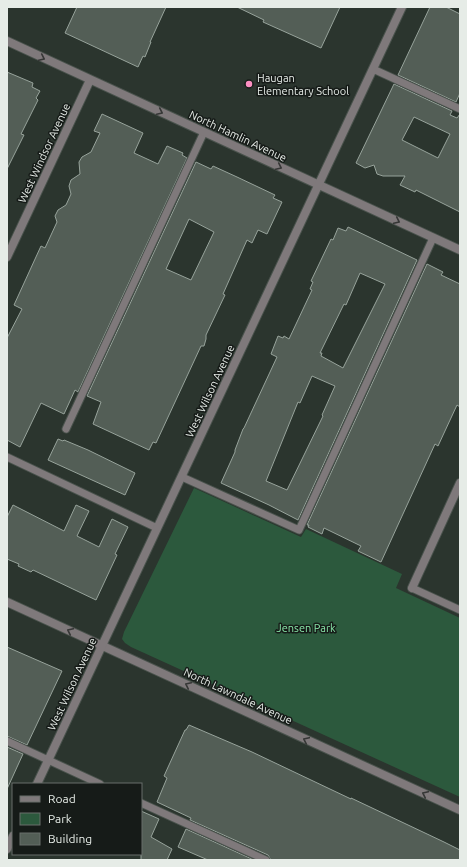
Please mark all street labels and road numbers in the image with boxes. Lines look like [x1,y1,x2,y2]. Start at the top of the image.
street label: West Windsor Avenue [16,101,72,205]
street label: North Hamlin Avenue [188,108,288,164]
street label: West Wilson Avenue [183,343,237,439]
street label: West Wilson Avenue [45,636,99,732]
street label: North Lawndale Avenue [182,666,294,726]

